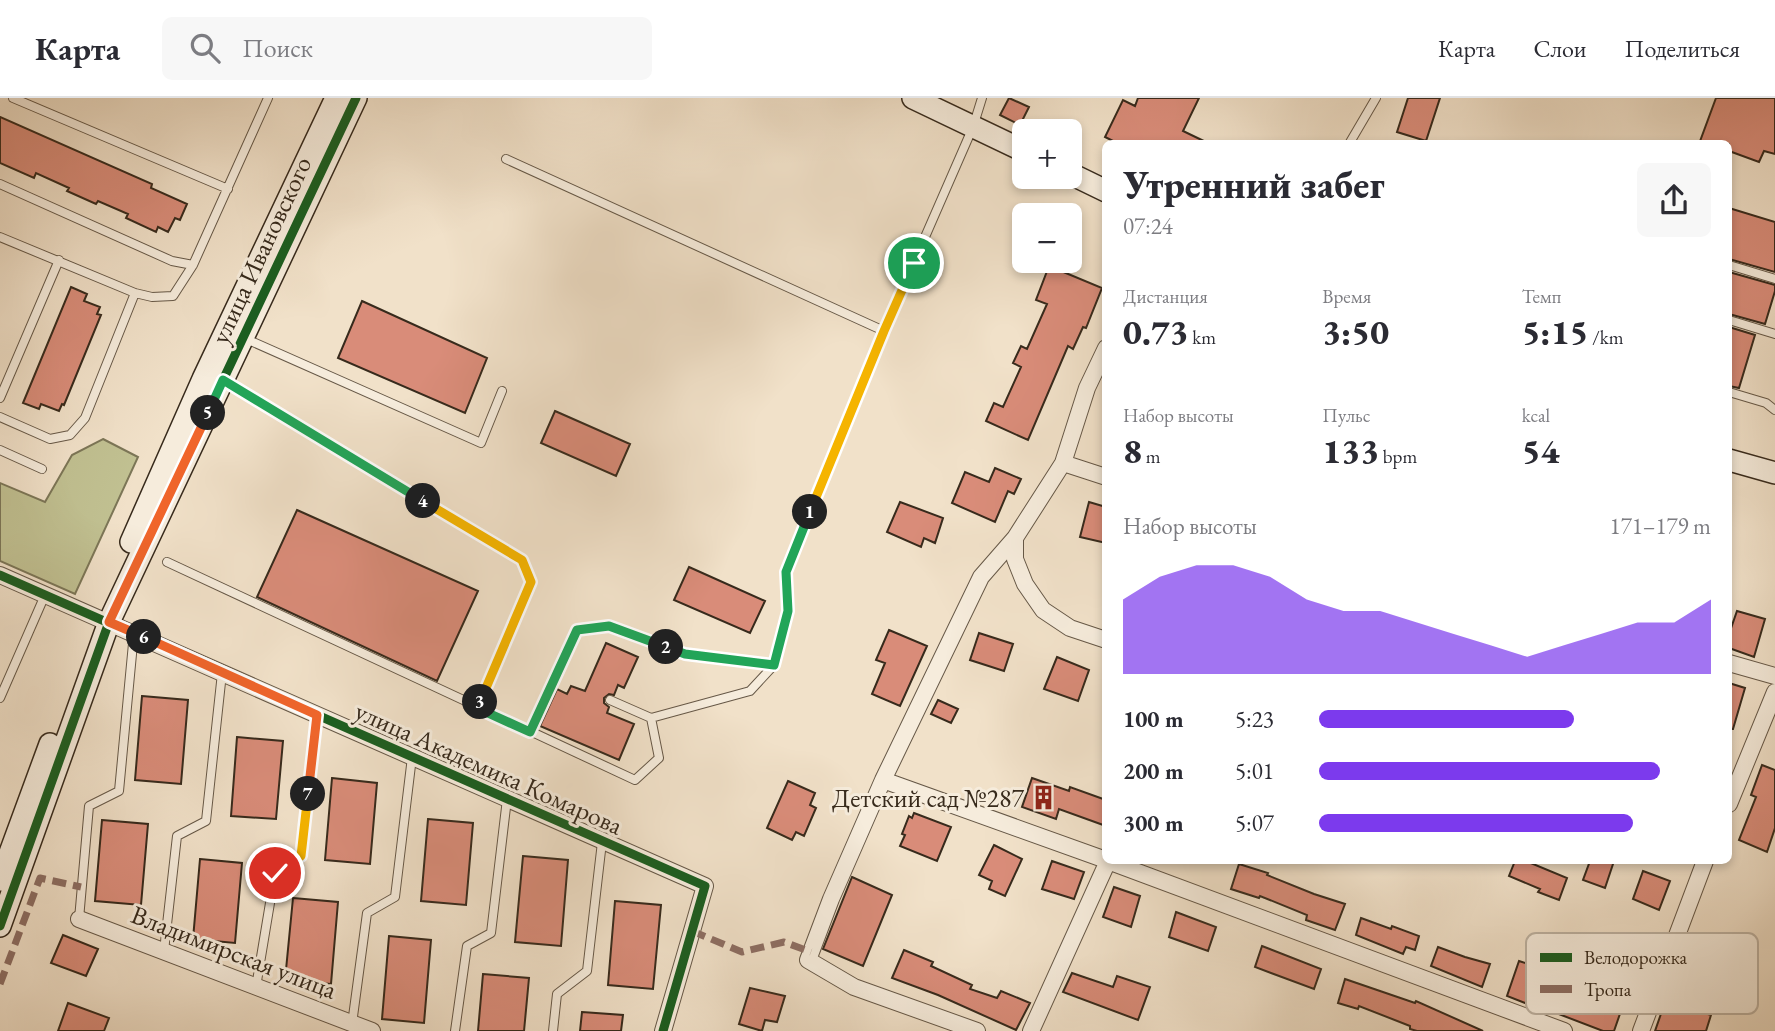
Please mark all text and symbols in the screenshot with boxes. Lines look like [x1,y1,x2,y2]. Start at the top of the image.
search box [162,17,652,80]
text: Карта [35,27,120,70]
icon: search [186,29,224,67]
text: Поиск [242,31,313,65]
text: Карта [1438,33,1495,64]
text: Слои [1533,33,1587,64]
text: Поделиться [1625,33,1740,64]
map controls [1012,119,1082,273]
button: + [1012,119,1082,189]
street label: улица Ивановского [203,151,319,349]
text: Утренний забег [1123,160,1385,209]
button: share [1637,163,1711,237]
button: − [1012,203,1082,273]
text: 07:24 [1123,211,1173,241]
pin [884,233,944,293]
icon: arrive [895,244,933,282]
text: Дистанция [1123,284,1208,309]
text: Время [1322,284,1371,309]
text: Темп [1522,284,1561,309]
text: 0.73 [1123,309,1189,354]
text: 3:50 [1322,309,1389,354]
text: 5:15 [1522,309,1588,354]
text: km [1189,325,1216,350]
text: /km [1588,325,1624,350]
pin: 5 [190,396,226,430]
text: 5 [202,400,213,425]
text: Набор высоты [1123,403,1234,428]
text: Пульс [1322,403,1370,428]
text: kcal [1522,403,1550,428]
text: 8 [1123,428,1142,473]
text: 133 [1322,428,1379,473]
text: 54 [1522,428,1559,473]
text: m [1142,444,1161,469]
text: bpm [1379,444,1417,469]
pin: 4 [406,484,440,518]
text: 4 [417,488,428,513]
pin: 1 [792,494,828,530]
text: 1 [804,499,815,524]
text: Набор высоты [1123,511,1257,541]
text: 171–179 m [1610,511,1711,541]
pin: 6 [127,620,162,654]
text: 6 [138,624,149,649]
pin: 2 [648,630,684,664]
text: 2 [660,634,671,659]
pin: 3 [462,684,498,720]
text: 3 [474,689,485,714]
street label: улица Академика Комарова [350,694,629,843]
text: 100 m [1123,704,1184,734]
text: 5:23 [1235,704,1274,734]
text: 200 m [1123,756,1184,786]
text: 5:01 [1235,756,1274,786]
pin: 7 [290,776,326,812]
text: 7 [302,781,313,806]
place label: Детский сад №287 [832,781,1025,815]
building icon: Детский сад №287 [1030,784,1058,812]
text: 300 m [1123,808,1184,838]
text: 5:07 [1235,808,1274,838]
pin [245,843,305,903]
icon: check [256,854,294,892]
street label: Владимирская улица [126,897,342,1007]
legend [1526,933,1758,1014]
text: Велодорожка [1584,945,1688,970]
text: Тропа [1584,977,1632,1002]

